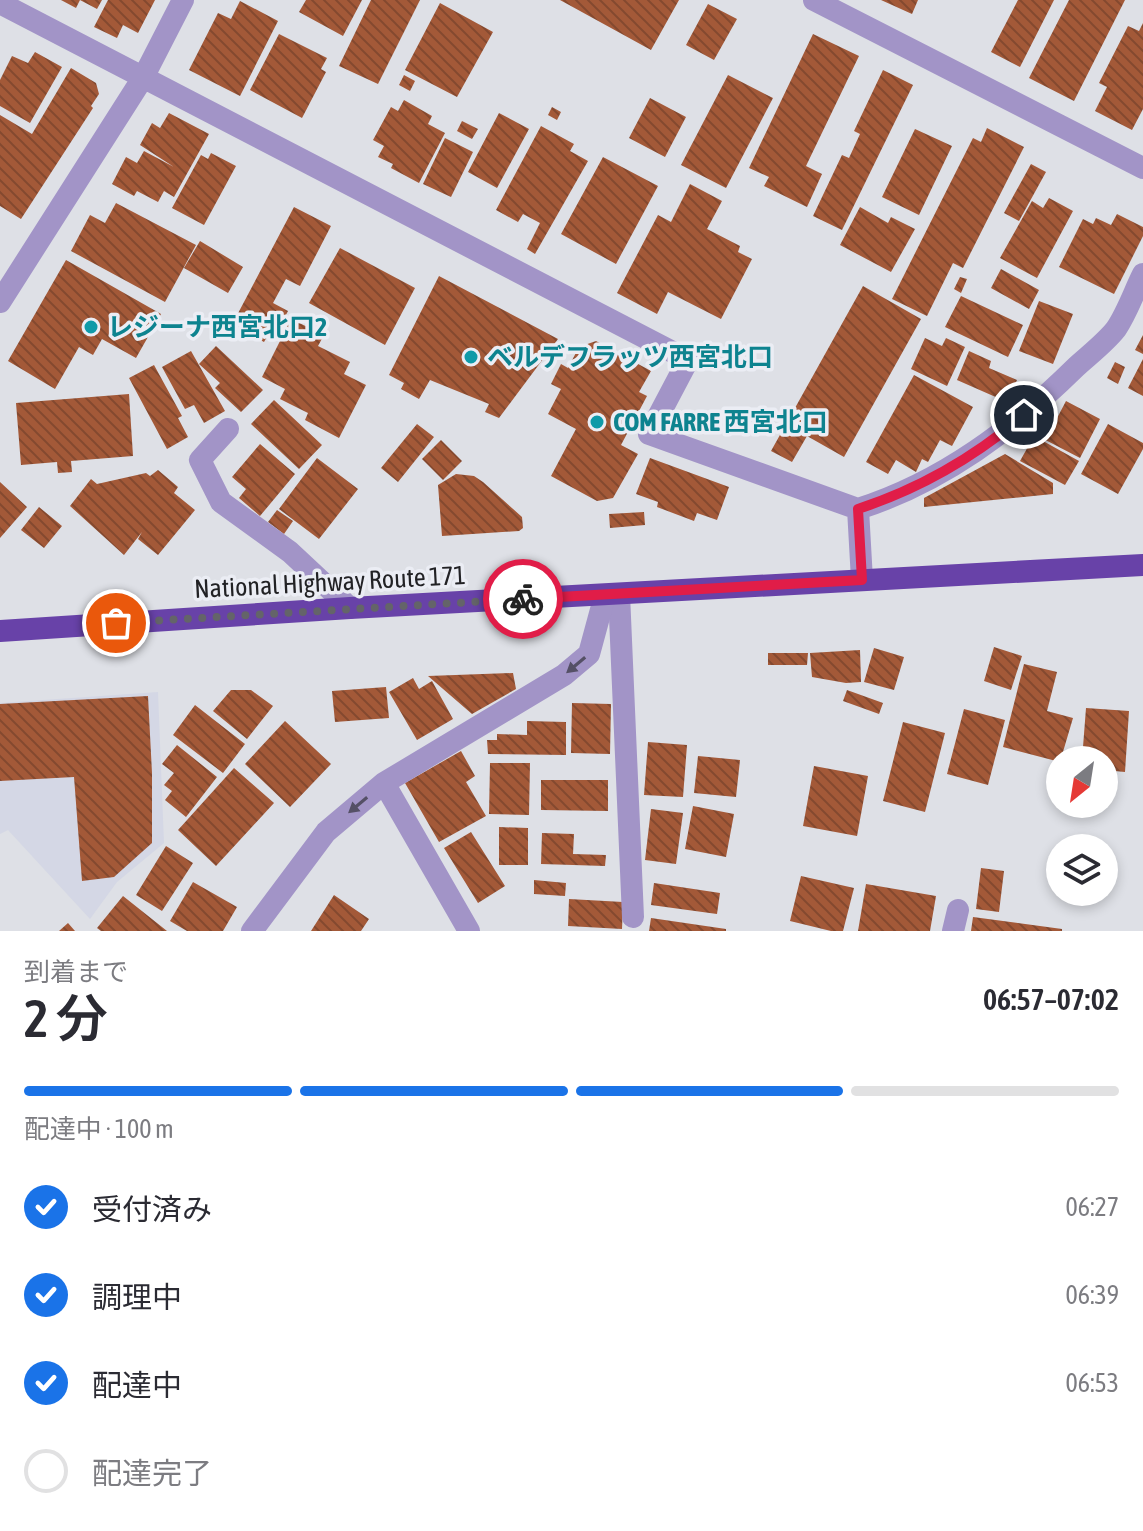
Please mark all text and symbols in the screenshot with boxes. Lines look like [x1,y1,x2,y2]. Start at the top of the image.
place label: レジーナ西宮北口2 [107,312,327,342]
marker: レジーナ西宮北口2 [82,318,100,336]
place label: ベルデフラッツ西宮北口 [487,342,773,372]
marker: ベルデフラッツ西宮北口 [462,348,480,366]
pin [990,381,1058,449]
icon: home [1002,393,1046,437]
place label: COM FARRE 西宮北口 [613,407,828,437]
marker: COM FARRE 西宮北口 [588,413,606,431]
courier [483,559,563,639]
street label: National Highway Route 171 [193,560,467,604]
icon: bike [501,577,545,621]
pin [82,589,150,657]
icon: bag [94,601,138,645]
one-way arrow [566,656,586,673]
north arrow [1046,746,1118,818]
map controls [1046,746,1118,906]
one-way arrow [348,796,368,813]
button: layers [1046,834,1118,906]
text: 到着まで [24,957,128,987]
text: 06:57–07:02 [983,982,1119,1016]
text: 2 分 [24,988,108,1048]
text: 配達中 · 100 m [24,1114,174,1144]
icon: check [24,1185,68,1229]
text: 受付済み [92,1192,212,1226]
text: 06:27 [1065,1192,1119,1222]
icon: check [24,1273,68,1317]
text: 調理中 [92,1280,182,1314]
text: 06:39 [1065,1280,1119,1310]
icon: check [24,1361,68,1405]
text: 配達中 [92,1368,182,1402]
text: 06:53 [1065,1368,1119,1398]
text: 配達完了 [92,1456,212,1490]

